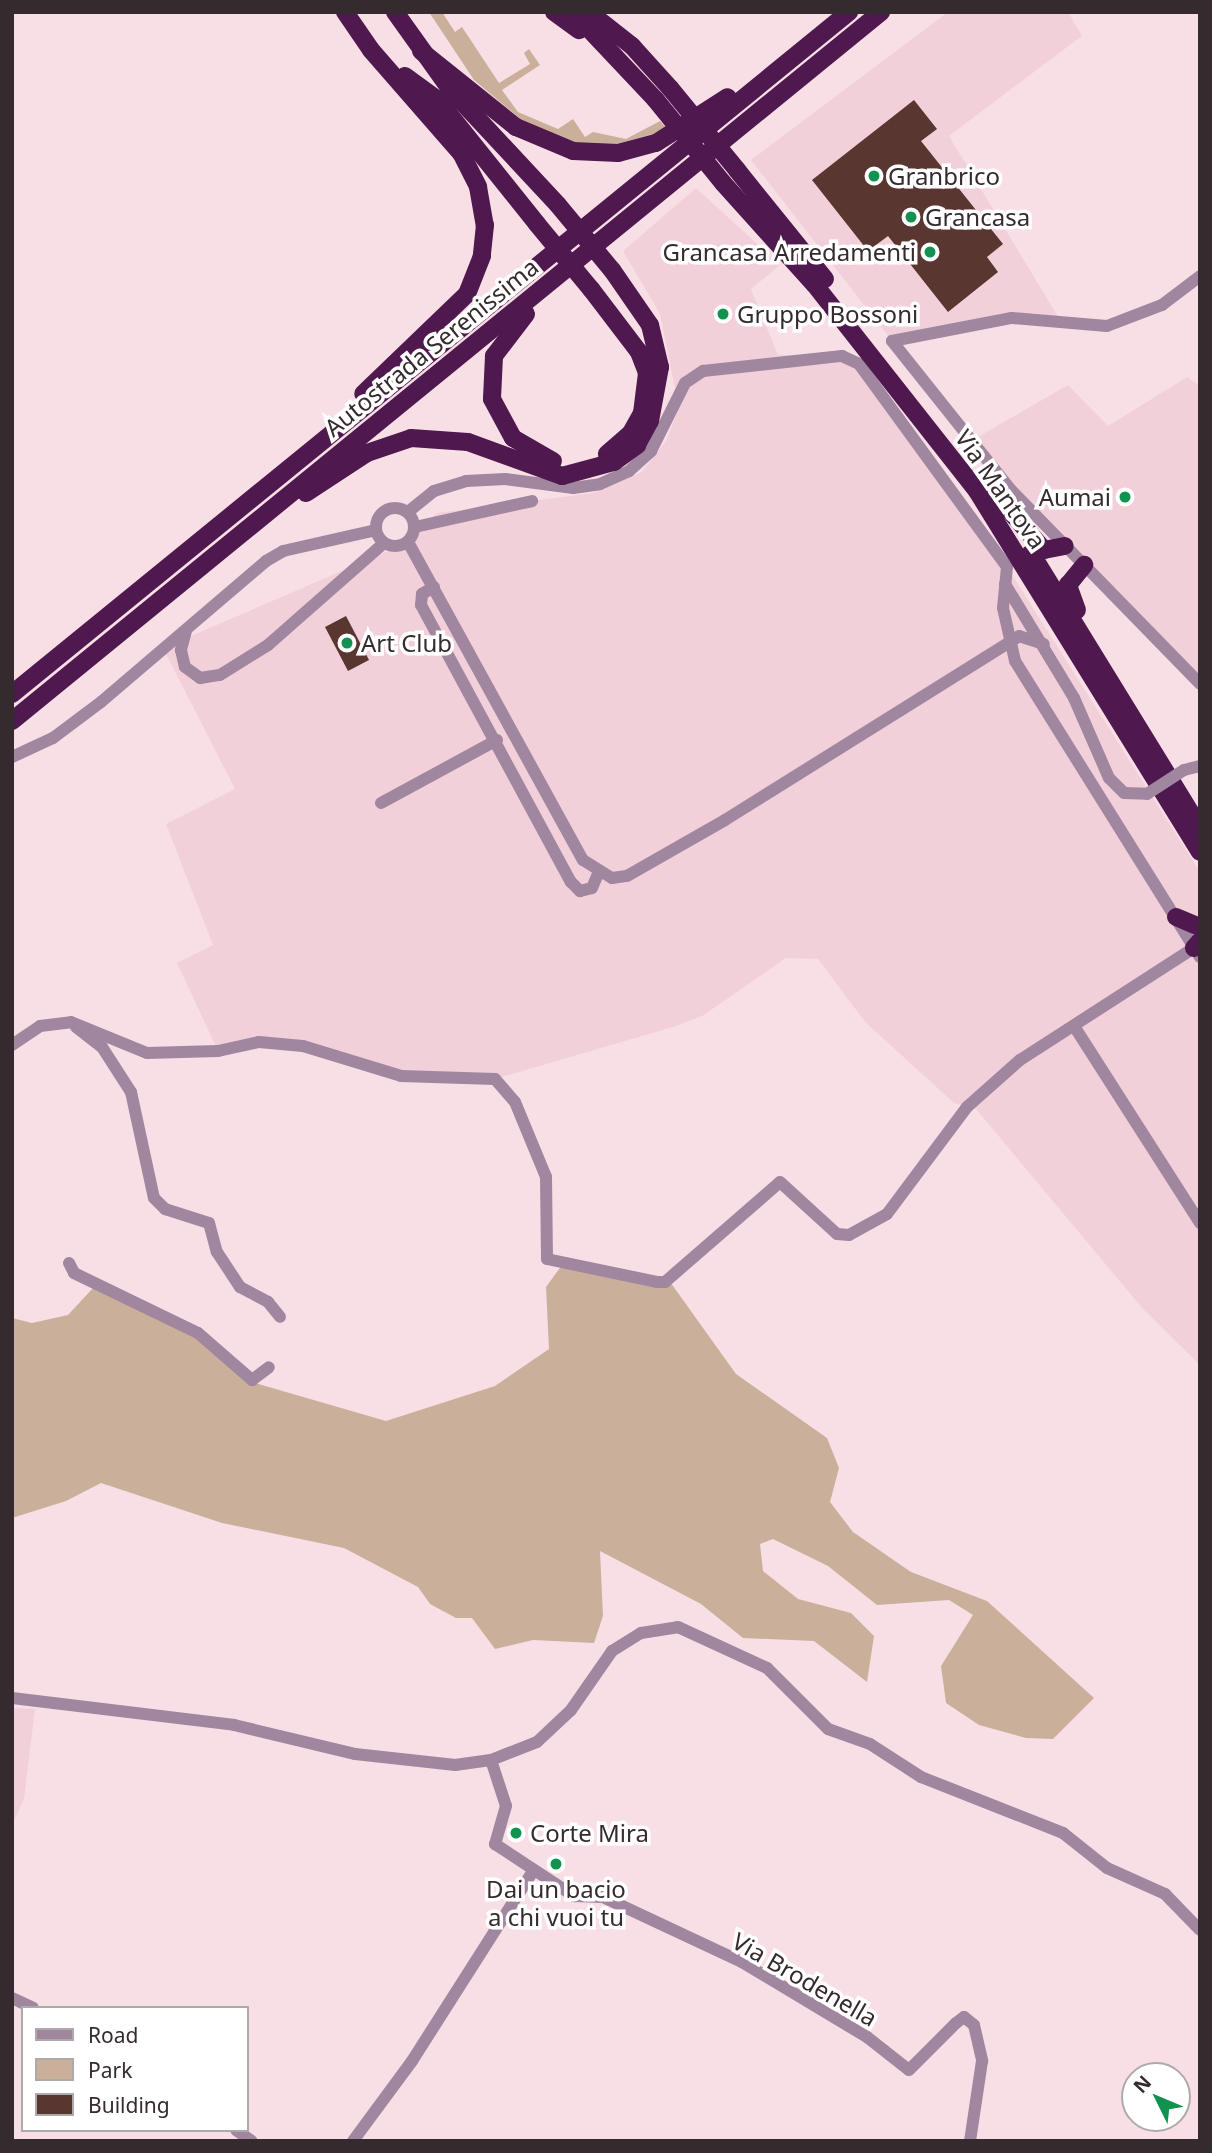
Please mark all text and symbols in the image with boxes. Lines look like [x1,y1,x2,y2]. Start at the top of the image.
place label: Granbrico [888,162,1000,190]
marker: Granbrico [866,168,882,184]
place label: Grancasa [925,203,1030,231]
marker: Grancasa [903,209,919,225]
place label: Grancasa Arredamenti [663,238,916,266]
marker: Grancasa Arredamenti [922,244,938,260]
street label: Autostrada Serenissima [318,252,544,442]
place label: Gruppo Bossoni [737,300,918,328]
marker: Gruppo Bossoni [715,306,731,322]
street label: Via Mantova [949,424,1053,554]
place label: Aumai [1039,483,1111,511]
marker: Aumai [1117,489,1133,505]
place label: Art Club [361,629,452,657]
marker: Art Club [339,635,355,651]
place label: Corte Mira [530,1819,649,1847]
marker: Corte Mira [508,1825,524,1841]
marker: Dai un bacio a chi vuoi tu [548,1856,564,1872]
place label: Dai un bacio a chi vuoi tu [486,1875,626,1931]
street label: Via Brodenella [727,1926,883,2032]
legend [21,2006,248,2132]
text: Road [88,2021,138,2049]
text: Park [88,2056,132,2084]
north arrow [1121,2062,1191,2132]
text: N [1127,2070,1157,2099]
text: Building [88,2091,170,2119]

